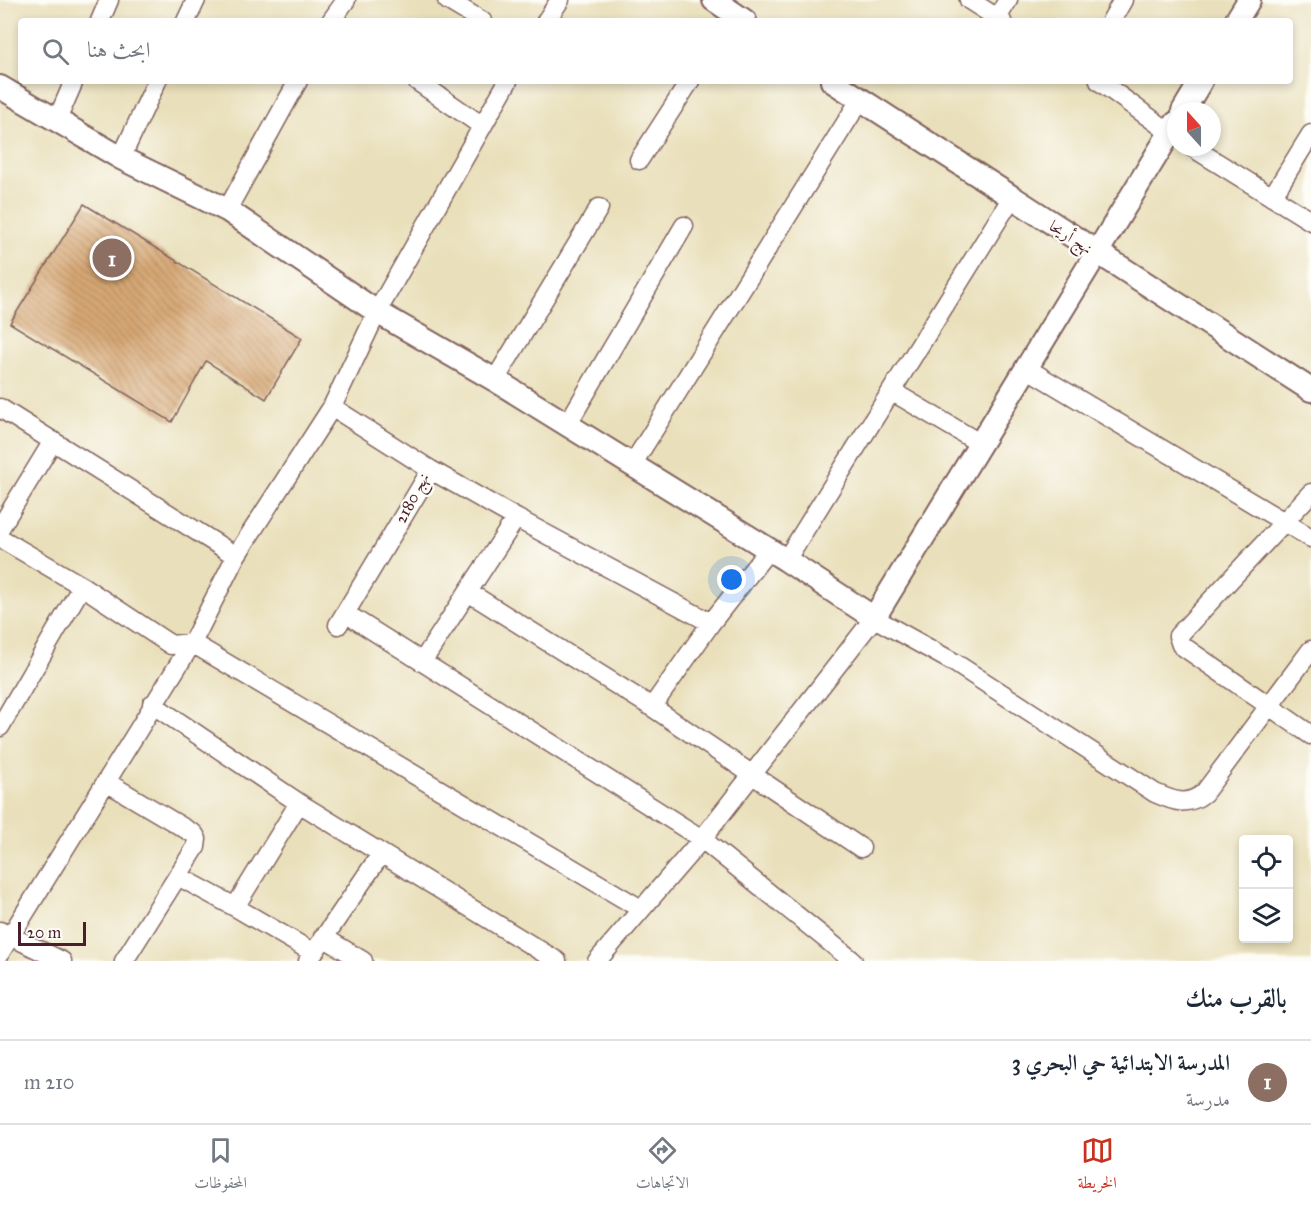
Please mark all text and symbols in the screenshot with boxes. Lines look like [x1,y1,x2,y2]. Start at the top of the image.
search box [18,18,1293,84]
icon: search [39,35,72,68]
text: ابحث هنا [87,36,150,63]
north arrow [1167,102,1221,156]
street label: نهج أريحا [1043,214,1097,262]
pin: 1 [92,236,132,280]
street label: نهج 2180 [391,470,438,529]
your location [717,565,746,594]
map controls [1239,835,1293,943]
button: locate [1239,835,1293,889]
button: layers [1239,889,1293,943]
scale bar [18,919,86,946]
text: 20 m [27,923,61,942]
text: بالقرب منك [1185,982,1287,1014]
text: المدرسة الابتدائية حي البحري 3 [1012,1049,1230,1076]
text: 210 m [24,1070,74,1094]
text: 1 [1264,1070,1271,1094]
text: مدرسة [1186,1087,1230,1111]
tab: المحفوظات [194,1134,247,1198]
tab: الاتجاهات [636,1134,689,1198]
tab: الخريطة [1078,1134,1117,1198]

